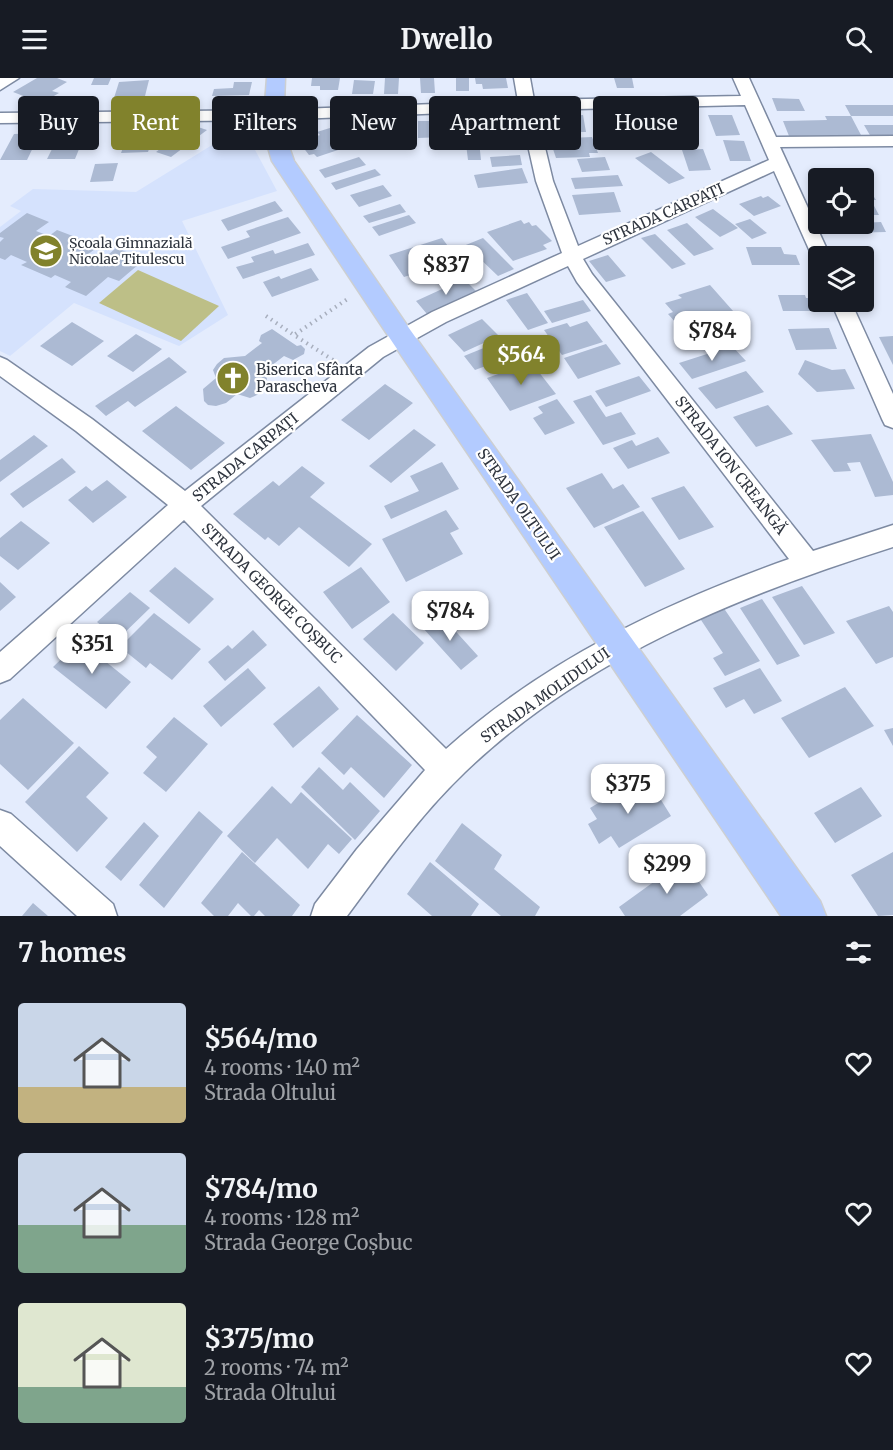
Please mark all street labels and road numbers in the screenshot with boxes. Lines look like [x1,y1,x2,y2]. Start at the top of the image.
street label: STRADA CARPAȚI [599,179,727,250]
street label: STRADA ION CREANGĂ [671,391,792,538]
street label: STRADA CARPAȚI [188,408,302,506]
street label: STRADA OLTULUI [473,445,565,563]
street label: STRADA GEORGE COȘBUC [197,519,346,668]
street label: STRADA MOLIDULUI [477,643,613,747]

